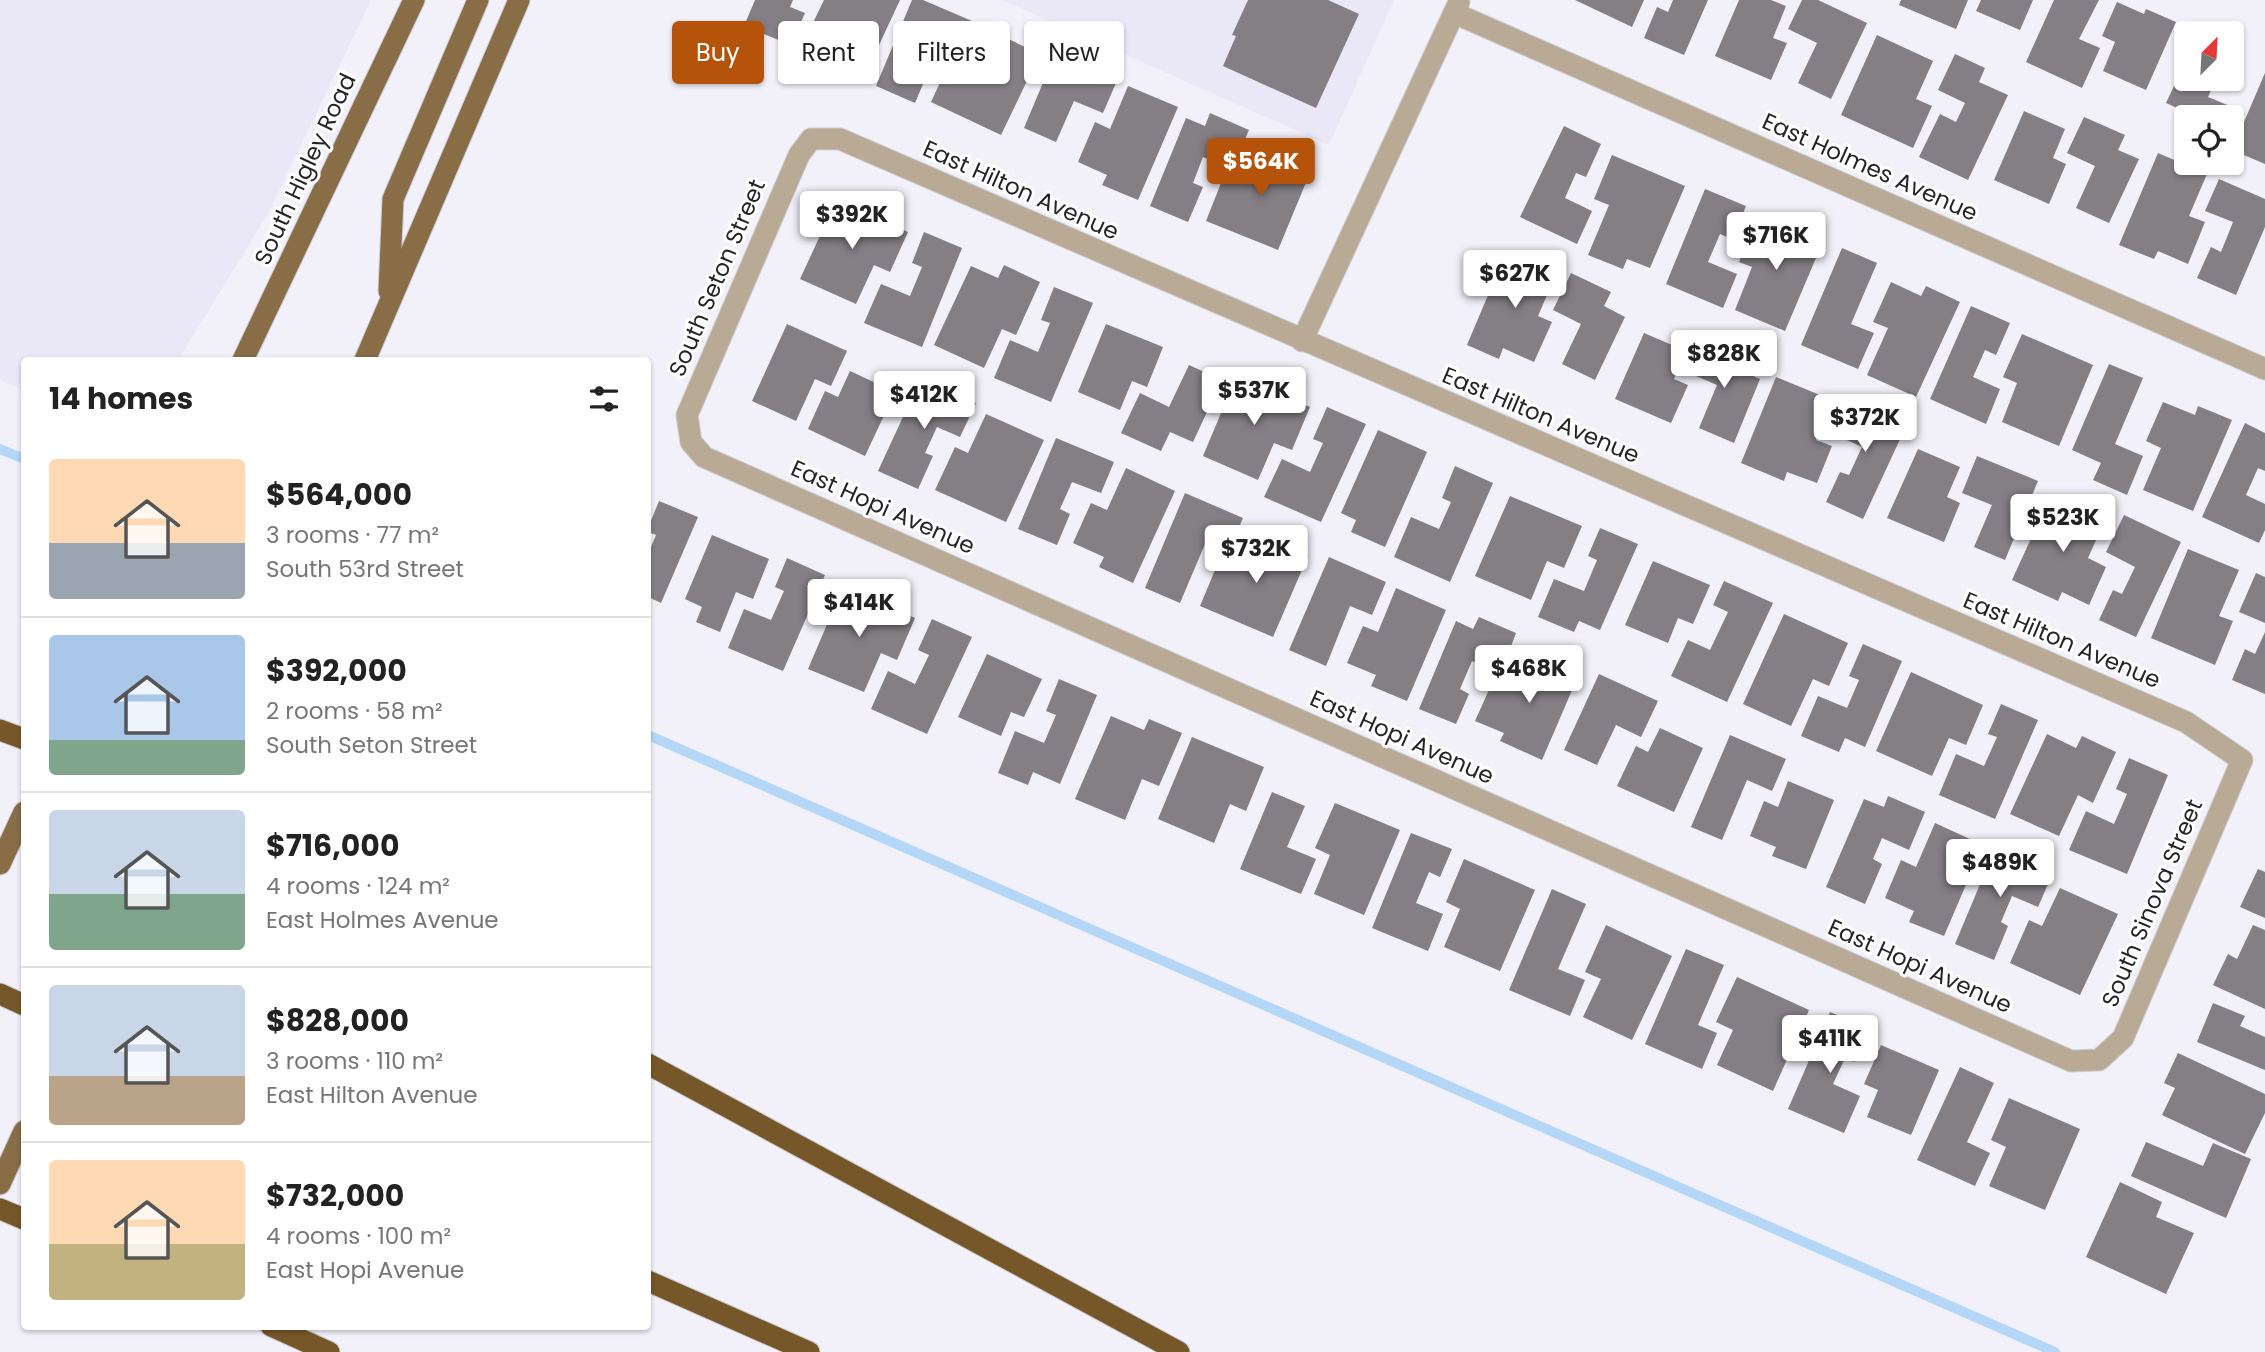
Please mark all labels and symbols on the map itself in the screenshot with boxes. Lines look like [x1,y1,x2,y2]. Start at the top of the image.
north arrow [2174,21,2244,91]
street label: South Higley Road [247,68,363,270]
street label: East Holmes Avenue [1757,105,1983,229]
street label: East Hilton Avenue [918,132,1124,248]
pin: $564K [1212,138,1310,198]
street label: South Seton Street [661,175,773,381]
pin: $392K [803,191,901,251]
pin: $716K [1727,212,1825,272]
pin: $627K [1466,250,1564,310]
pin: $828K [1675,330,1773,390]
street label: East Hilton Avenue [1437,359,1645,471]
pin: $537K [1205,368,1303,427]
pin: $412K [875,372,973,431]
pin: $372K [1816,394,1914,454]
street label: East Hopi Avenue [786,452,980,562]
pin: $523K [2014,494,2112,554]
pin: $732K [1207,526,1305,585]
pin: $414K [810,580,908,639]
street label: East Hilton Avenue [1958,584,2166,696]
pin: $468K [1480,646,1578,705]
street label: East Hopi Avenue [1305,682,1499,792]
street label: South Sinova Street [2094,794,2210,1012]
pin: $489K [1951,839,2049,899]
street label: East Hopi Avenue [1823,911,2017,1021]
pin: $411K [1781,1016,1879,1075]

